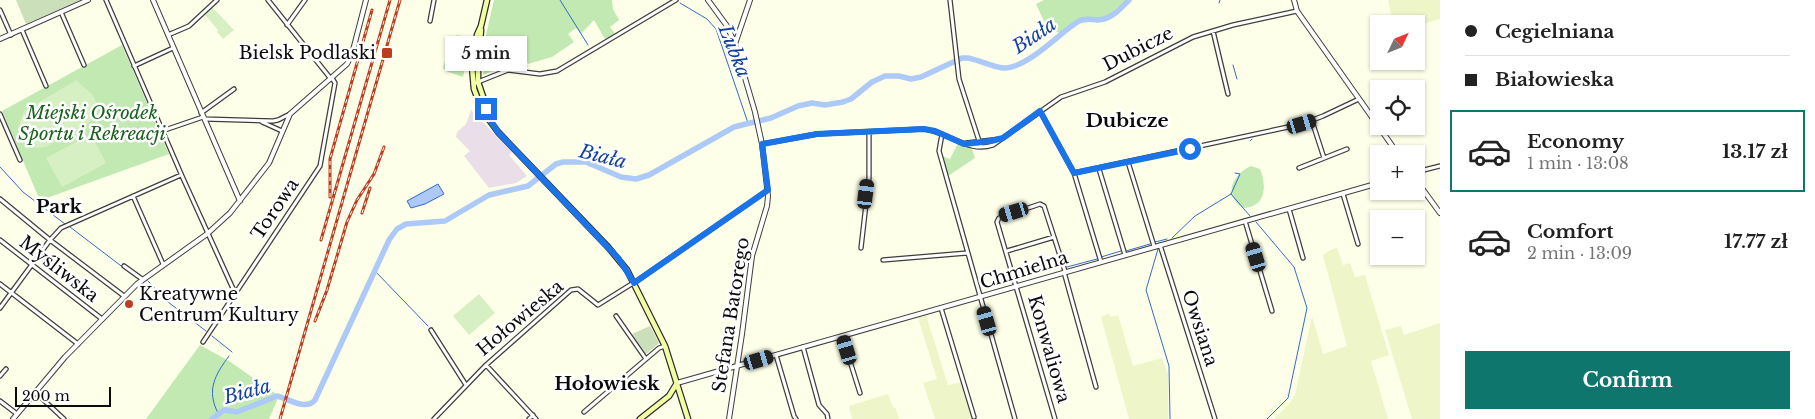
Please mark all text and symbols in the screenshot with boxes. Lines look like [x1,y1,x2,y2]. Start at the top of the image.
water label: Biała [1007,12,1061,59]
north arrow [1370,15,1425,70]
map controls [1370,15,1425,265]
water label: Lubka [713,20,756,81]
text: Cegielniana [1495,20,1614,43]
street label: Dubicze [1099,22,1177,76]
callout: 5 min [445,36,527,72]
place label: Bielsk Podlaski [239,42,376,64]
text: 5 min [462,43,510,63]
marker: Bielsk Podlaski [380,46,394,60]
text: Białowieska [1495,68,1614,91]
button: locate [1370,80,1425,135]
route end [475,98,497,120]
park label: Miejski Ośrodek Sportu i Rekreacji [18,102,166,145]
district label: Dubicze [1085,109,1169,132]
car [1285,112,1318,136]
icon: car [1467,129,1512,174]
text: Economy [1527,130,1624,153]
route start [1179,138,1201,160]
water label: Biała [576,139,629,173]
text: 13.17 zł [1722,140,1788,163]
button: + [1370,145,1425,200]
text: 1 min · 13:08 [1527,153,1629,173]
street label: Torowa [247,174,303,244]
car [856,178,875,210]
district label: Park [36,195,83,218]
car [997,200,1030,224]
button: − [1370,210,1425,265]
icon: car [1467,219,1512,264]
text: Comfort [1527,220,1614,243]
text: 17.77 zł [1724,230,1788,253]
street label: Myśliwska [15,231,103,307]
street label: Stefana Batorego [708,236,754,394]
car [1244,240,1267,274]
text: 2 min · 13:09 [1527,243,1632,263]
street label: Chmielna [977,246,1071,294]
street label: Hołowieska [472,275,568,361]
place label: Kreatywne Centrum Kultury [139,283,299,326]
street label: Owsiana [1177,287,1223,369]
street label: Konwaliowa [1023,293,1075,405]
marker: Kreatywne Centrum Kultury [123,298,135,310]
car [975,305,998,337]
car [835,333,858,367]
car [742,348,775,372]
button: Confirm [1465,351,1790,409]
district label: Hołowiesk [554,372,660,395]
water label: Biała [220,374,273,409]
scale bar [15,384,111,407]
text: 200 m [22,387,70,405]

